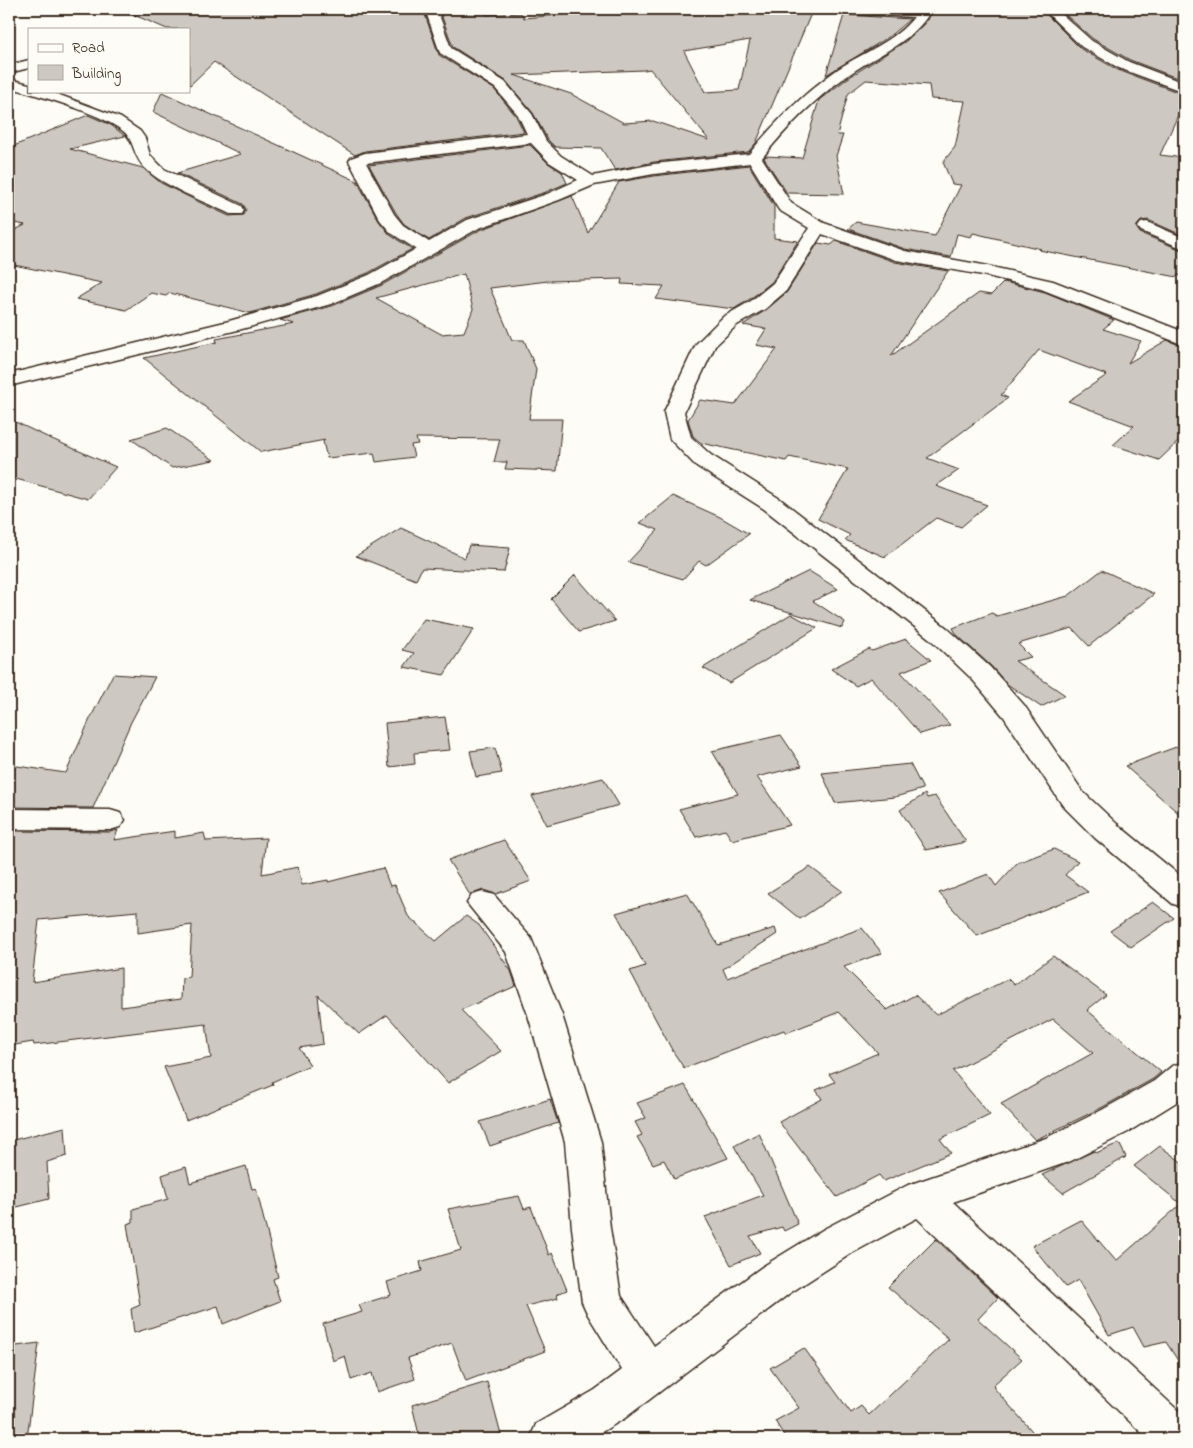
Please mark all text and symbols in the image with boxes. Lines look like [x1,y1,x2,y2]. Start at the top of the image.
legend [28,28,190,92]
text: Road [72,37,105,59]
text: Building [71,63,121,86]

